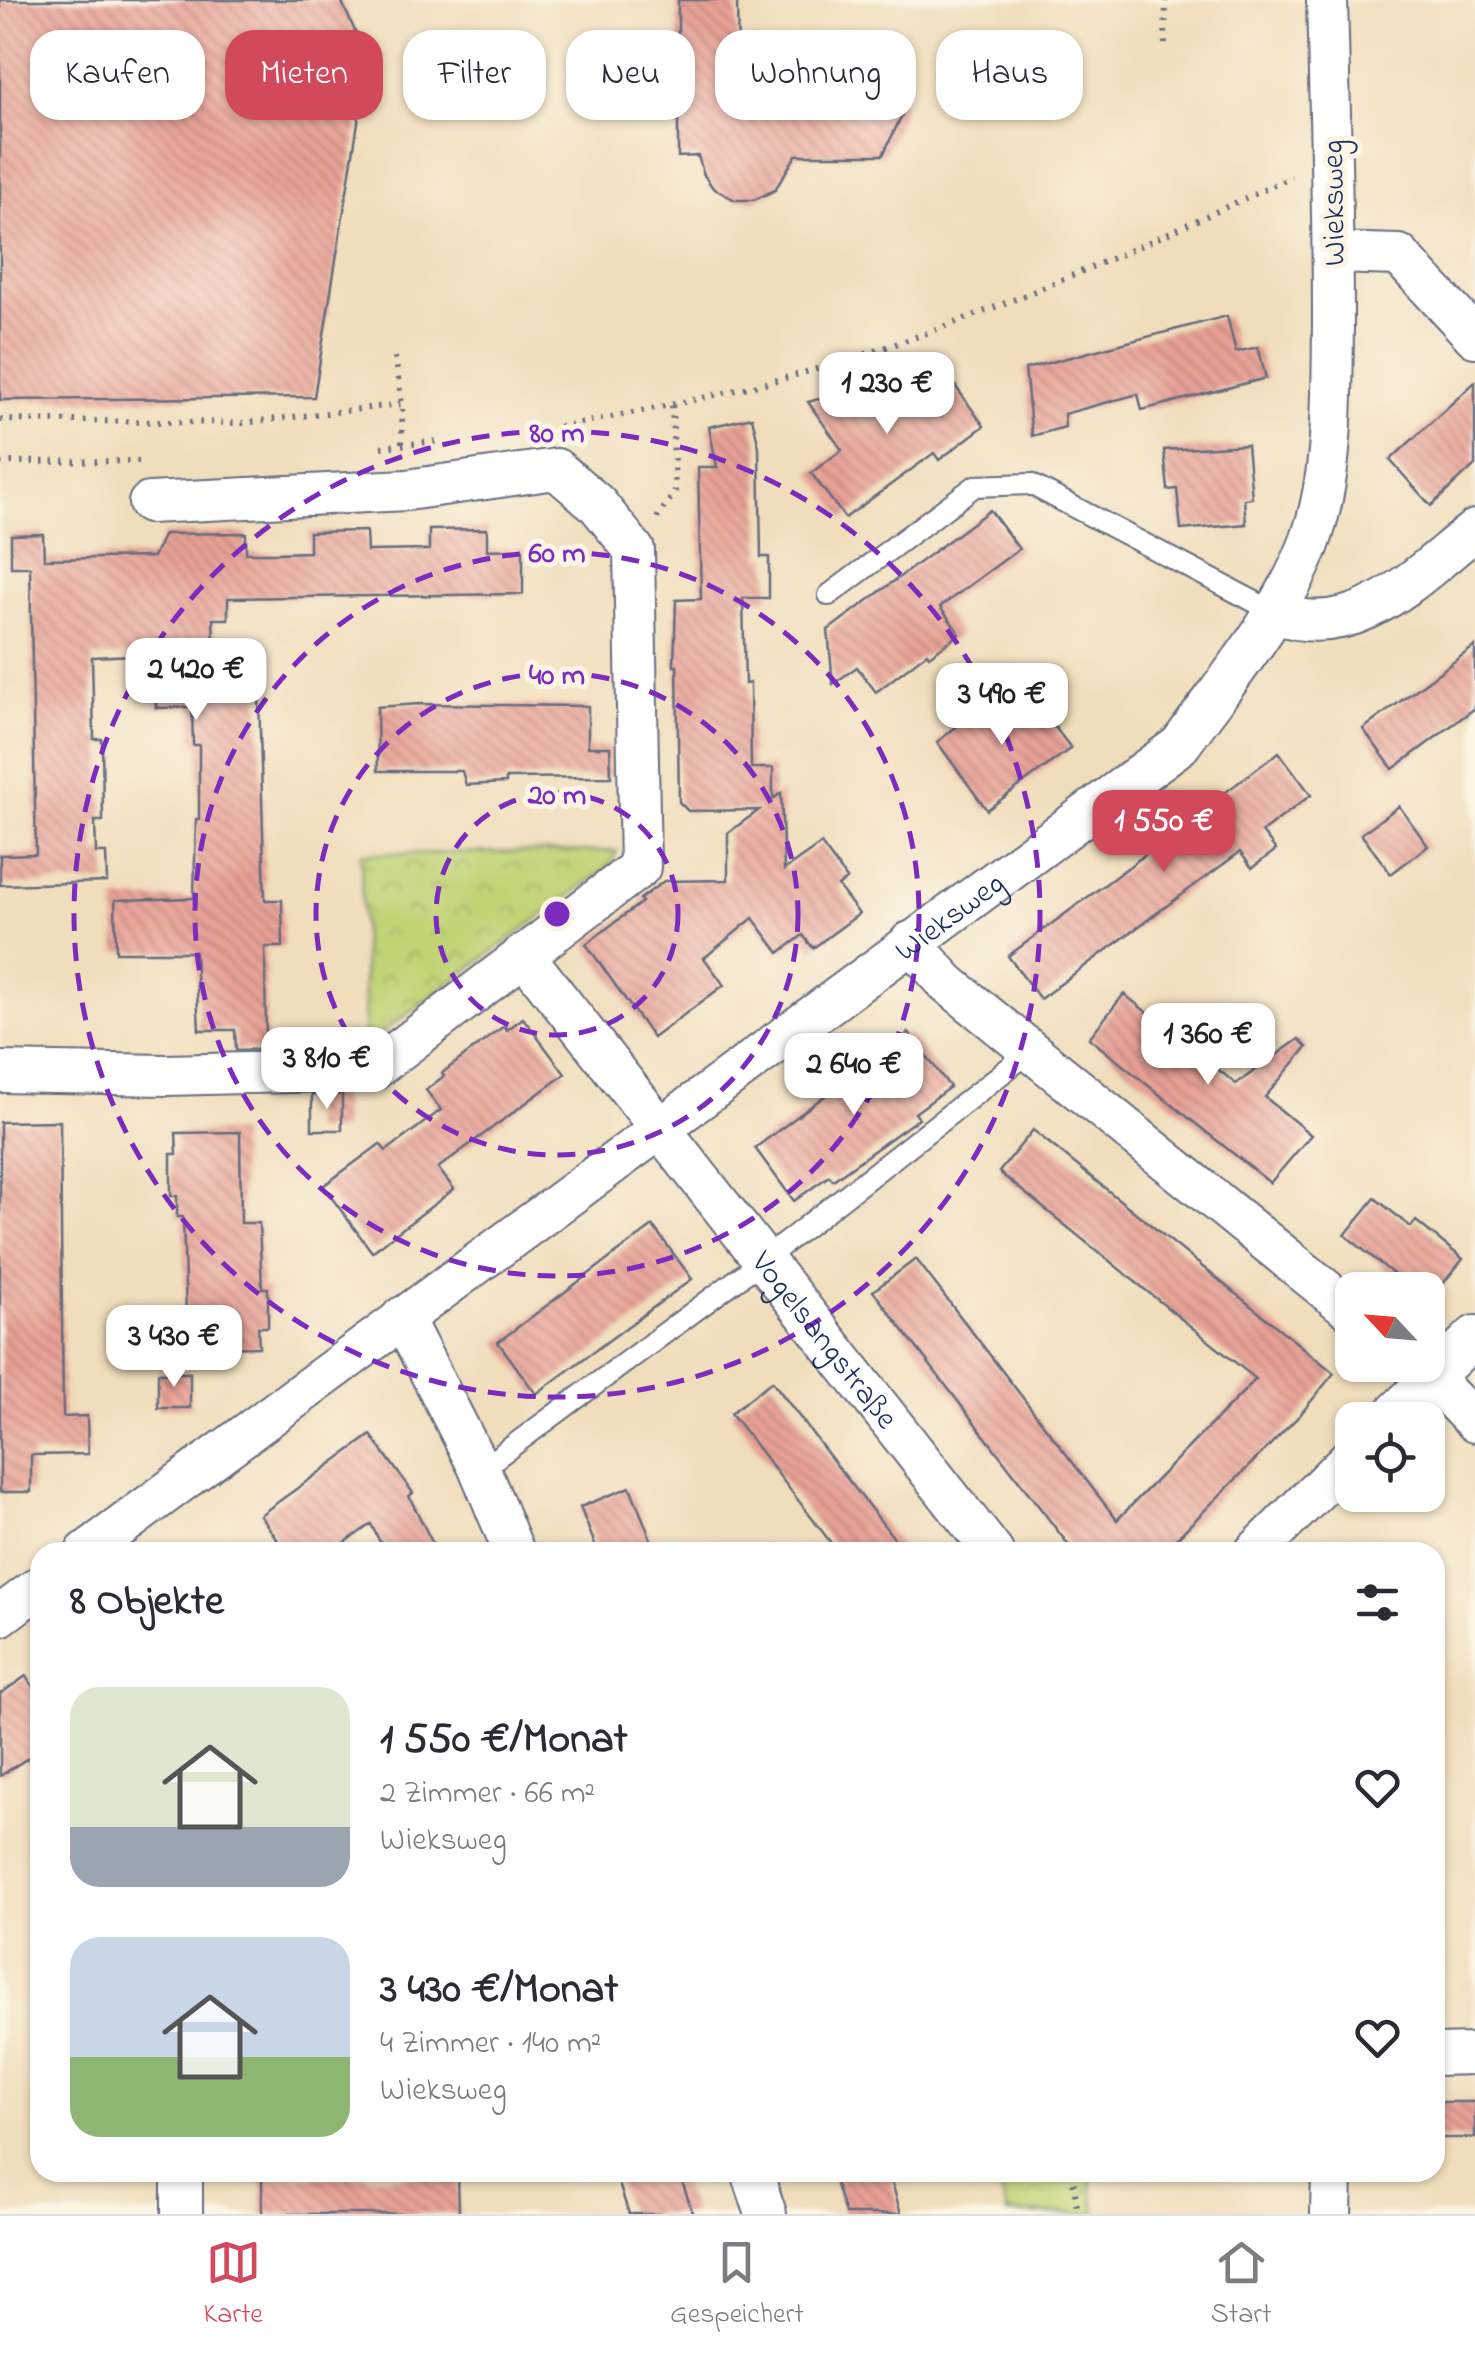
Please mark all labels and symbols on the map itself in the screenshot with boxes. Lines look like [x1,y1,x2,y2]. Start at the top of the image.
street label: Wieksweg [1311,139,1360,267]
pin: 1 230 € [795,352,979,437]
text: 80 m [530,413,585,457]
text: 60 m [529,533,585,577]
pin: 2 420 € [104,638,288,723]
text: 40 m [529,655,585,699]
pin: 3 490 € [910,663,1094,748]
text: 20 m [527,775,586,819]
pin: 1 550 € [1072,790,1256,875]
street label: Wieksweg [886,862,1016,975]
centre of rings [539,896,575,932]
pin: 1 360 € [1116,1003,1300,1088]
pin: 3 810 € [235,1027,419,1112]
pin: 2 640 € [762,1033,946,1118]
street label: Vogelsangstraße [738,1242,908,1441]
north arrow [1335,1272,1445,1382]
pin: 3 430 € [82,1305,266,1390]

